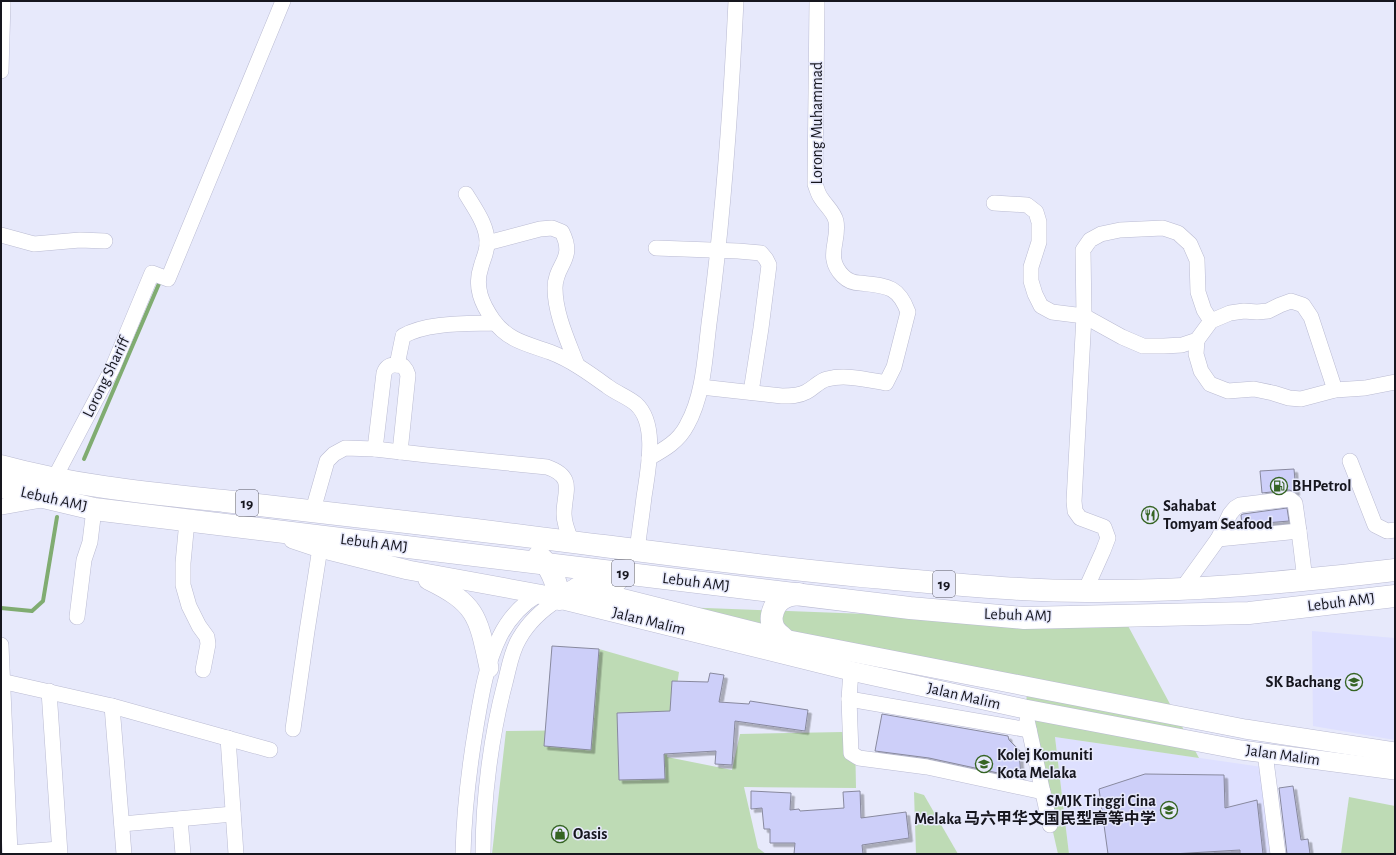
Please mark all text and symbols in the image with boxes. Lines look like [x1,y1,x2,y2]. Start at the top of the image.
street label: Lorong Muhammad [809,62,825,184]
street label: Lorong Shariff [80,333,133,420]
fuel station icon: BHPetrol [1269,476,1289,496]
place label: BHPetrol [1292,478,1351,494]
street label: Lebuh AMJ [19,484,89,514]
road number: 19 [236,490,258,516]
place label: Sahabat Tomyam Seafood [1163,498,1273,533]
restaurant icon: Sahabat Tomyam Seafood [1140,505,1160,525]
street label: Lebuh AMJ [339,531,409,555]
road number: 19 [612,560,634,586]
street label: Lebuh AMJ [661,570,731,594]
road number: 19 [933,571,955,597]
street label: Lebuh AMJ [1306,590,1376,614]
street label: Jalan Malim [611,604,687,638]
street label: Lebuh AMJ [984,606,1052,624]
school or university icon: SK Bachang [1344,672,1364,692]
place label: SK Bachang [1266,674,1342,690]
street label: Jalan Malim [926,680,1002,712]
street label: Jalan Malim [1245,742,1321,768]
place label: Kolej Komuniti Kota Melaka [997,747,1093,781]
school or university icon: Kolej Komuniti Kota Melaka [974,754,994,774]
place label: SMJK Tinggi Cina Melaka 马六甲华文国民型高等中学 [914,793,1156,827]
school or university icon: SMJK Tinggi Cina Melaka 马六甲华文国民型高等中学 [1159,800,1179,820]
shop icon: Oasis [550,824,570,844]
place label: Oasis [573,826,607,842]

